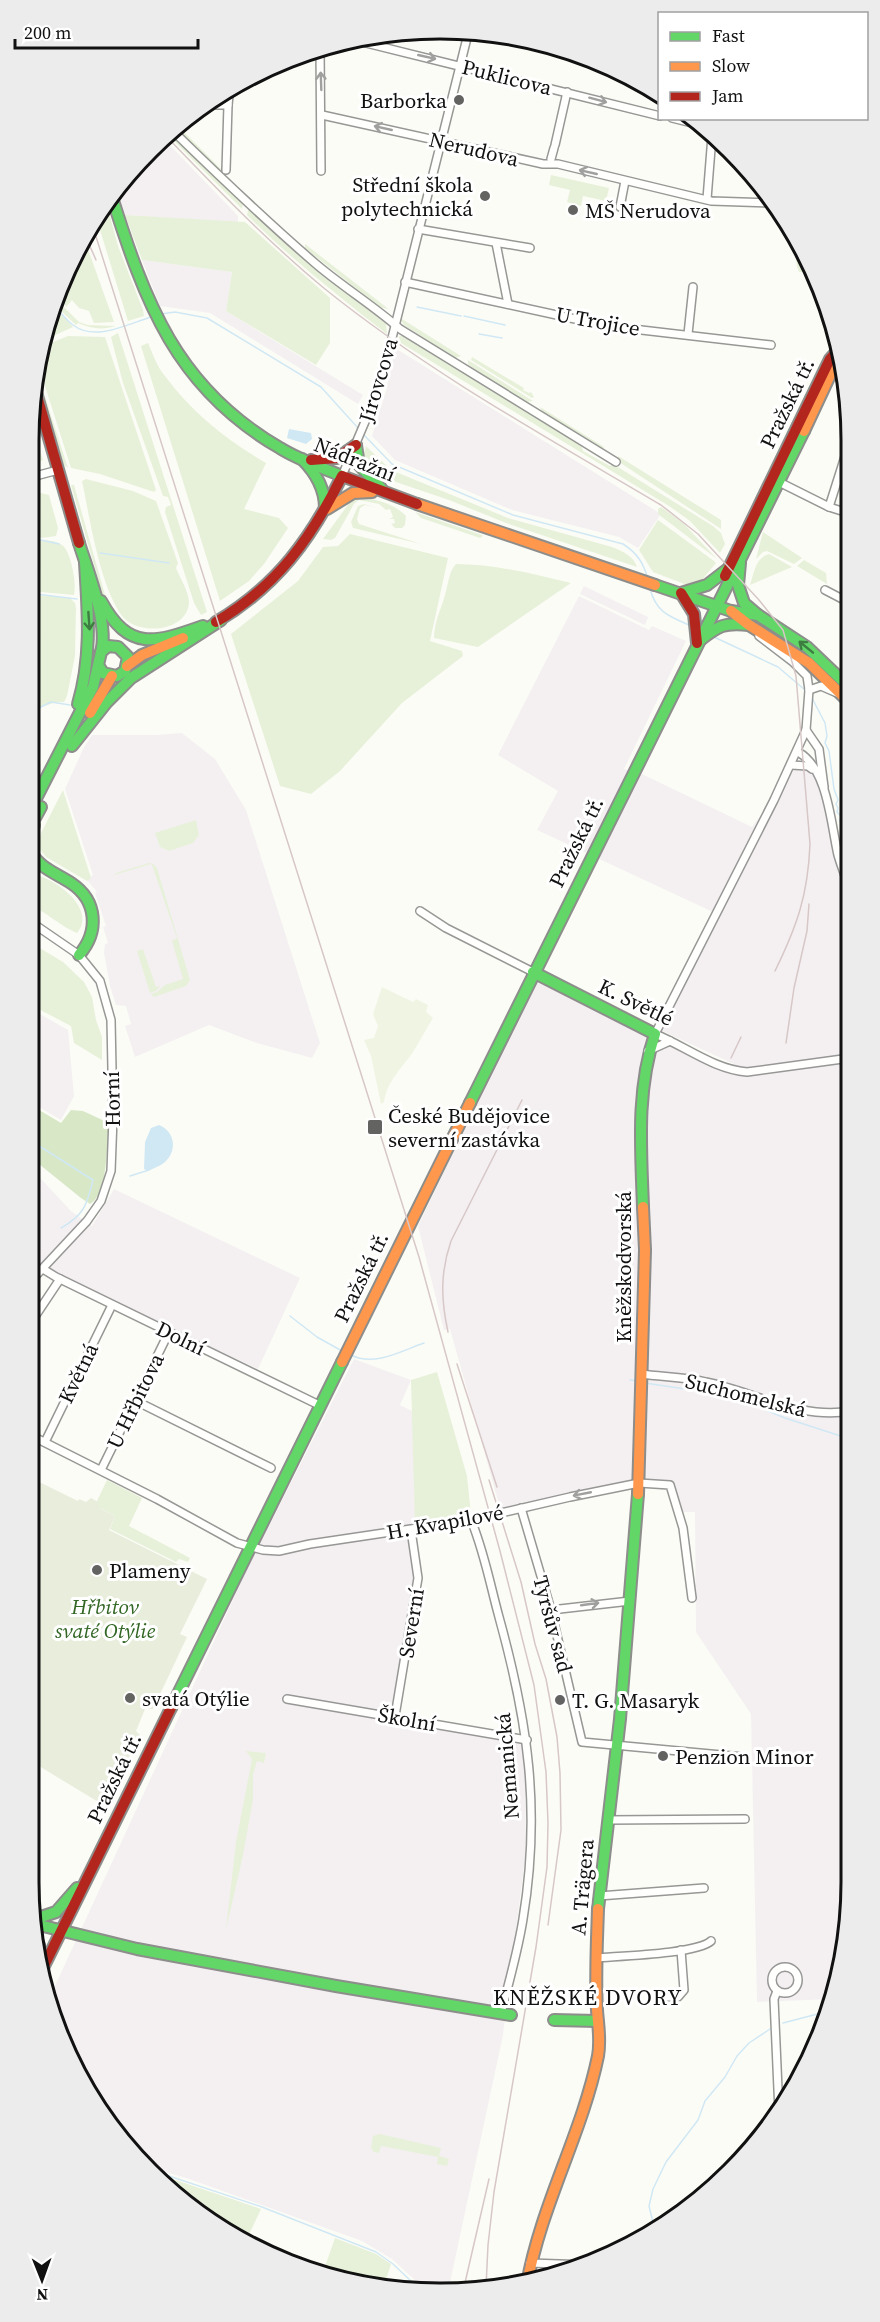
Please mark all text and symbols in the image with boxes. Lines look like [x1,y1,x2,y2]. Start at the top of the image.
scale bar [15,12,198,50]
legend [658,12,868,120]
text: 200 m [24,20,71,45]
text: Fast [712,23,745,48]
one-way arrow [417,52,437,63]
street label: Puklicova [459,52,555,102]
text: Slow [712,53,750,78]
one-way arrow [315,72,326,92]
text: Jam [711,83,744,108]
place label: Barborka [360,86,447,115]
marker: Barborka [452,93,466,107]
one-way arrow [588,95,607,107]
one-way arrow [374,122,393,134]
street label: Nerudova [426,125,522,173]
one-way arrow [579,166,598,178]
place label: Střední škola polytechnická [341,170,473,223]
marker: Střední škola polytechnická [478,189,492,203]
place label: MŠ Nerudova [585,196,711,225]
marker: MŠ Nerudova [566,203,580,217]
street label: U Trojice [554,299,642,343]
street label: Jírovcova [351,334,405,427]
street label: Pražská tř. [753,353,821,453]
street label: Nádražní [310,430,400,488]
one-way arrow [83,611,94,631]
one-way arrow [798,641,814,654]
street label: Pražská tř. [542,792,610,892]
street label: K. Světlé [594,971,678,1033]
street label: Horní [97,1071,127,1127]
place label: České Budějovice severní zastávka [388,1101,550,1154]
marker: České Budějovice severní zastávka [366,1118,384,1136]
street label: Kněžskodvorská [609,1191,638,1343]
street label: Pražská tř. [327,1227,395,1327]
street label: Dolní [152,1314,210,1362]
street label: Květná [51,1338,105,1408]
street label: U Hřbitova [99,1348,171,1454]
street label: Suchomelská [683,1366,810,1424]
one-way arrow [572,1489,592,1500]
street label: H. Kvapilové [384,1497,506,1547]
place label: Plameny [109,1556,191,1585]
marker: Plameny [90,1563,104,1577]
street label: Tyršův sad [526,1572,580,1676]
street label: Severní [391,1586,431,1660]
park label: Hřbitov svaté Otýlie [55,1592,156,1645]
one-way arrow [580,1599,600,1610]
place label: svatá Otýlie [142,1684,250,1713]
place label: T. G. Masaryk [572,1686,700,1715]
marker: svatá Otýlie [123,1691,137,1705]
marker: T. G. Masaryk [553,1693,567,1707]
street label: Školní [376,1700,438,1738]
street label: Nemanická [488,1711,526,1820]
street label: Pražská tř. [80,1728,148,1828]
place label: Penzion Minor [675,1742,814,1771]
marker: Penzion Minor [656,1749,670,1763]
street label: A. Trägera [563,1837,601,1936]
district label: KNĚŽSKÉ DVORY [493,1982,683,2012]
north arrow [12,2250,72,2310]
text: N [36,2284,48,2306]

